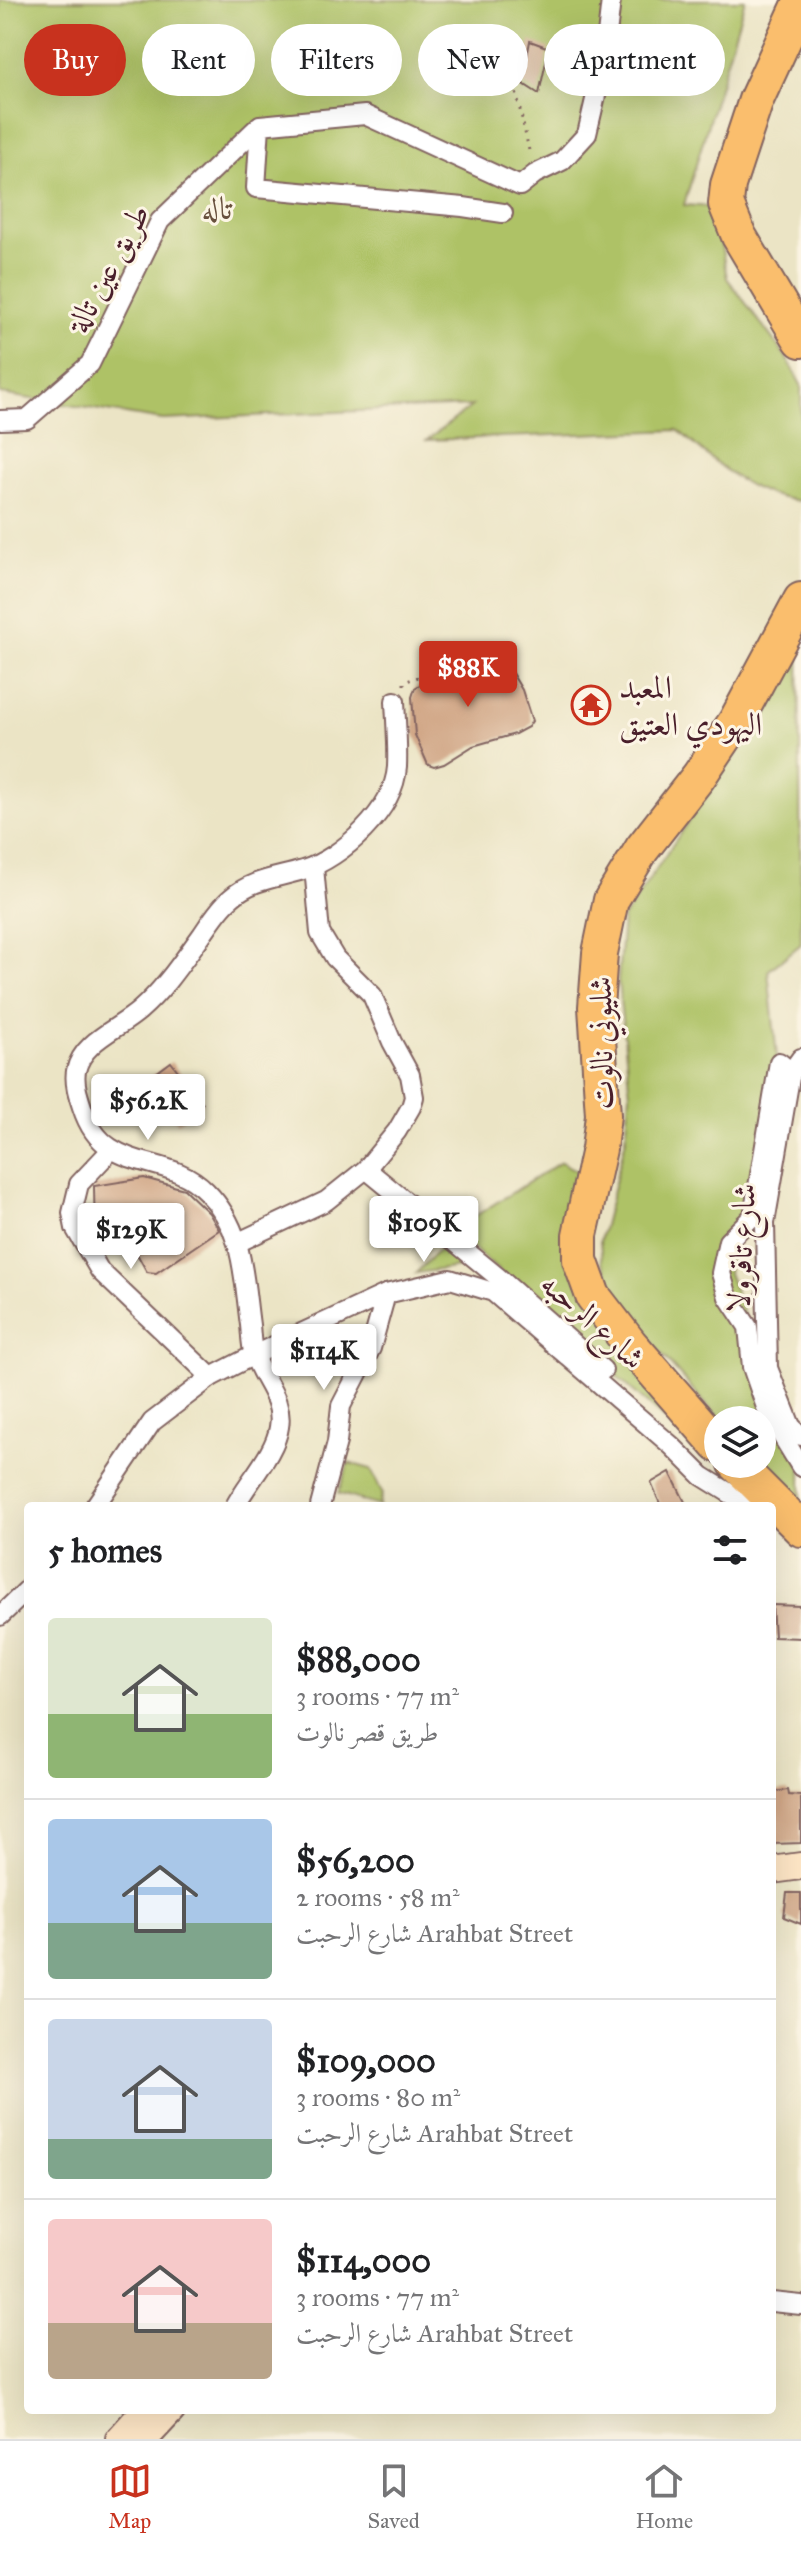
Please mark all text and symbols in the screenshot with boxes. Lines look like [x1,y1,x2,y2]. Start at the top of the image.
chip: Buy [24,24,126,96]
chip: Rent [142,24,255,96]
chip: Filters [271,24,402,96]
chip: New [418,24,528,96]
chip: Apartment [544,24,725,96]
park label: تاله [202,189,233,228]
street label: طريق عين تالة [57,197,159,341]
pin: $88K [421,641,515,709]
text: $88K [437,651,499,683]
place label: المعبد اليهودي العتيق [619,668,762,749]
temple icon: المعبد اليهودي العتيق [570,684,612,726]
street label: شليوني نالوت [581,976,628,1110]
pin: $56.2K [83,1074,213,1142]
text: $56.2K [109,1084,187,1116]
street label: شارع تاقرولا [719,1182,771,1314]
pin: $109K [368,1196,480,1264]
pin: $129K [75,1203,187,1271]
text: $109K [387,1206,461,1238]
text: $129K [95,1213,167,1245]
street label: شارع الرحبه [528,1265,653,1383]
pin: $114K [268,1324,380,1392]
text: $114K [289,1334,359,1366]
map controls [704,1406,776,1478]
button: layers [704,1406,776,1478]
icon: filters [708,1528,752,1572]
text: 5 homes [48,1530,162,1571]
text: $88,000 [296,1639,421,1680]
icon: home [112,1650,208,1746]
text: 3 rooms · 77 m² [296,1680,459,1712]
text: طريق قصر نالوت [296,1716,439,1748]
text: $56,200 [296,1840,415,1881]
icon: home [112,1851,208,1947]
text: 2 rooms · 58 m² [296,1881,460,1913]
text: شارع الرحبت Arahbat Street [296,1917,573,1949]
text: $109,000 [296,2040,436,2081]
icon: home [112,2051,208,2147]
text: 3 rooms · 80 m² [296,2081,460,2113]
text: شارع الرحبت Arahbat Street [296,2117,573,2149]
text: $114,000 [296,2240,431,2281]
icon: home [112,2251,208,2347]
text: 3 rooms · 77 m² [296,2281,459,2313]
text: شارع الرحبت Arahbat Street [296,2317,573,2349]
tab: Map [108,2459,152,2534]
tab: Saved [368,2459,420,2534]
tab: Home [636,2459,693,2534]

